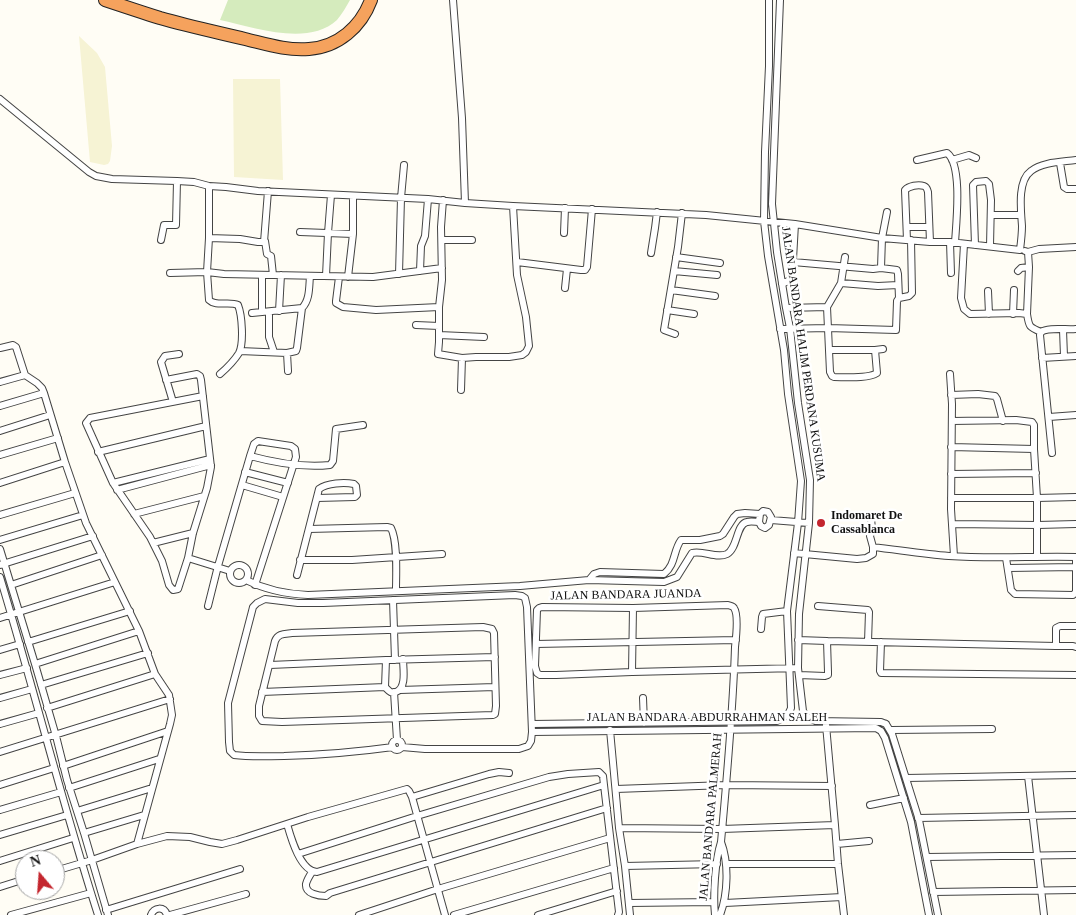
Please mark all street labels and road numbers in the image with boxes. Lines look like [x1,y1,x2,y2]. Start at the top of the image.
street label: JALAN BANDARA HALIM PERDANA KUSUMA [778,226,828,482]
street label: JALAN BANDARA JUANDA [550,586,702,604]
street label: JALAN BANDARA ABDURRAHMAN SALEH [587,711,827,725]
street label: JALAN BANDARA PALMERAH [696,733,726,901]

